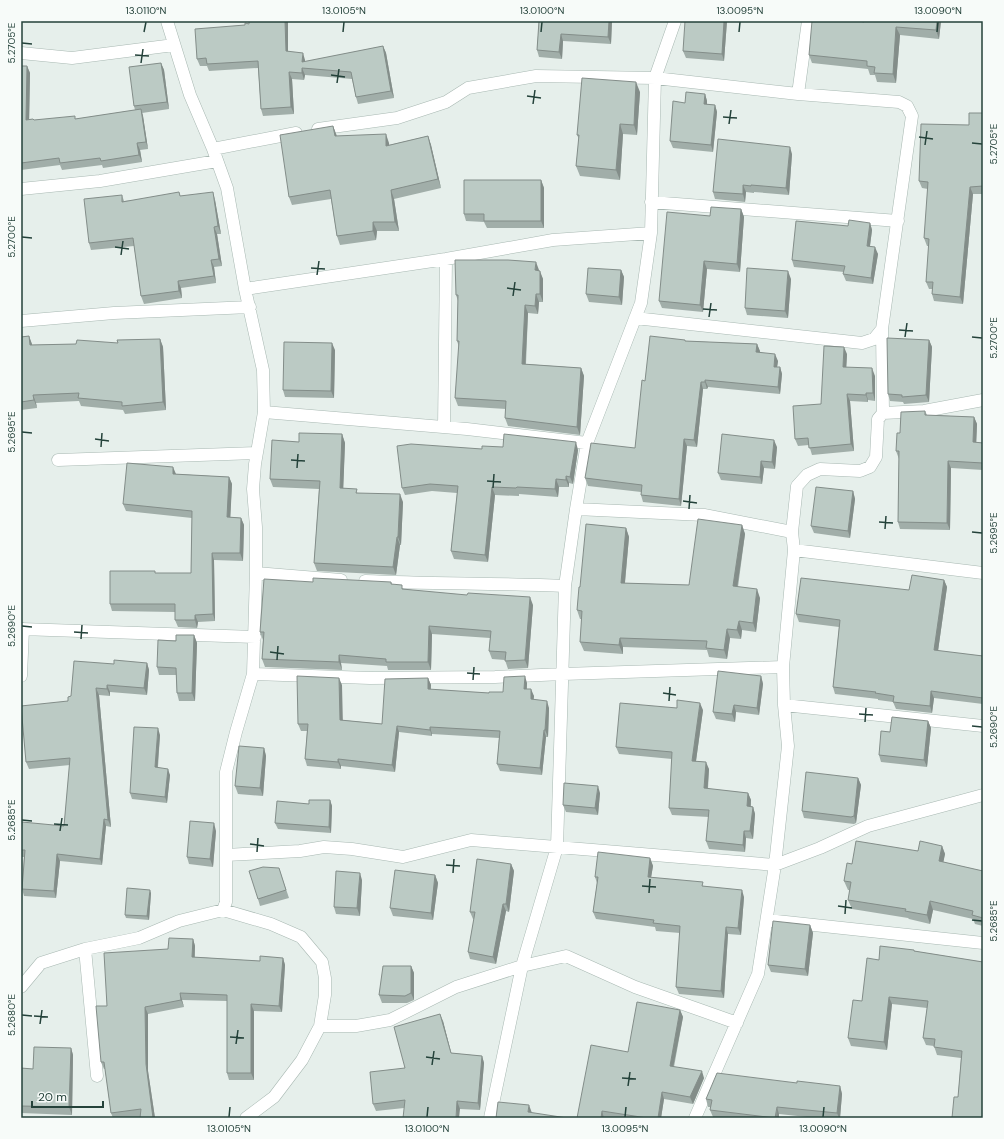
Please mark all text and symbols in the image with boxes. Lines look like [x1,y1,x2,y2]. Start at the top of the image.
text: 13.0110°N [126,4,167,17]
text: 13.0105°N [322,4,366,17]
text: 13.0100°N [520,4,564,17]
text: 13.0095°N [716,4,764,17]
text: 13.0090°N [914,4,962,17]
text: 5.2705°E [5,22,18,63]
text: 5.2705°E [987,123,1000,164]
text: 5.2700°E [5,216,18,258]
text: 5.2700°E [987,317,1000,359]
text: 5.2695°E [5,411,18,453]
text: 5.2695°E [987,512,1000,554]
text: 5.2690°E [5,605,18,647]
text: 5.2690°E [987,706,1000,748]
text: 5.2685°E [5,799,18,841]
text: 5.2685°E [987,900,1000,942]
text: 5.2680°E [5,994,18,1036]
scale bar [32,1083,103,1109]
text: 20 m [38,1089,67,1105]
text: 13.0105°N [207,1122,251,1135]
text: 13.0100°N [405,1122,449,1135]
text: 13.0095°N [601,1122,649,1135]
text: 13.0090°N [799,1122,847,1135]

